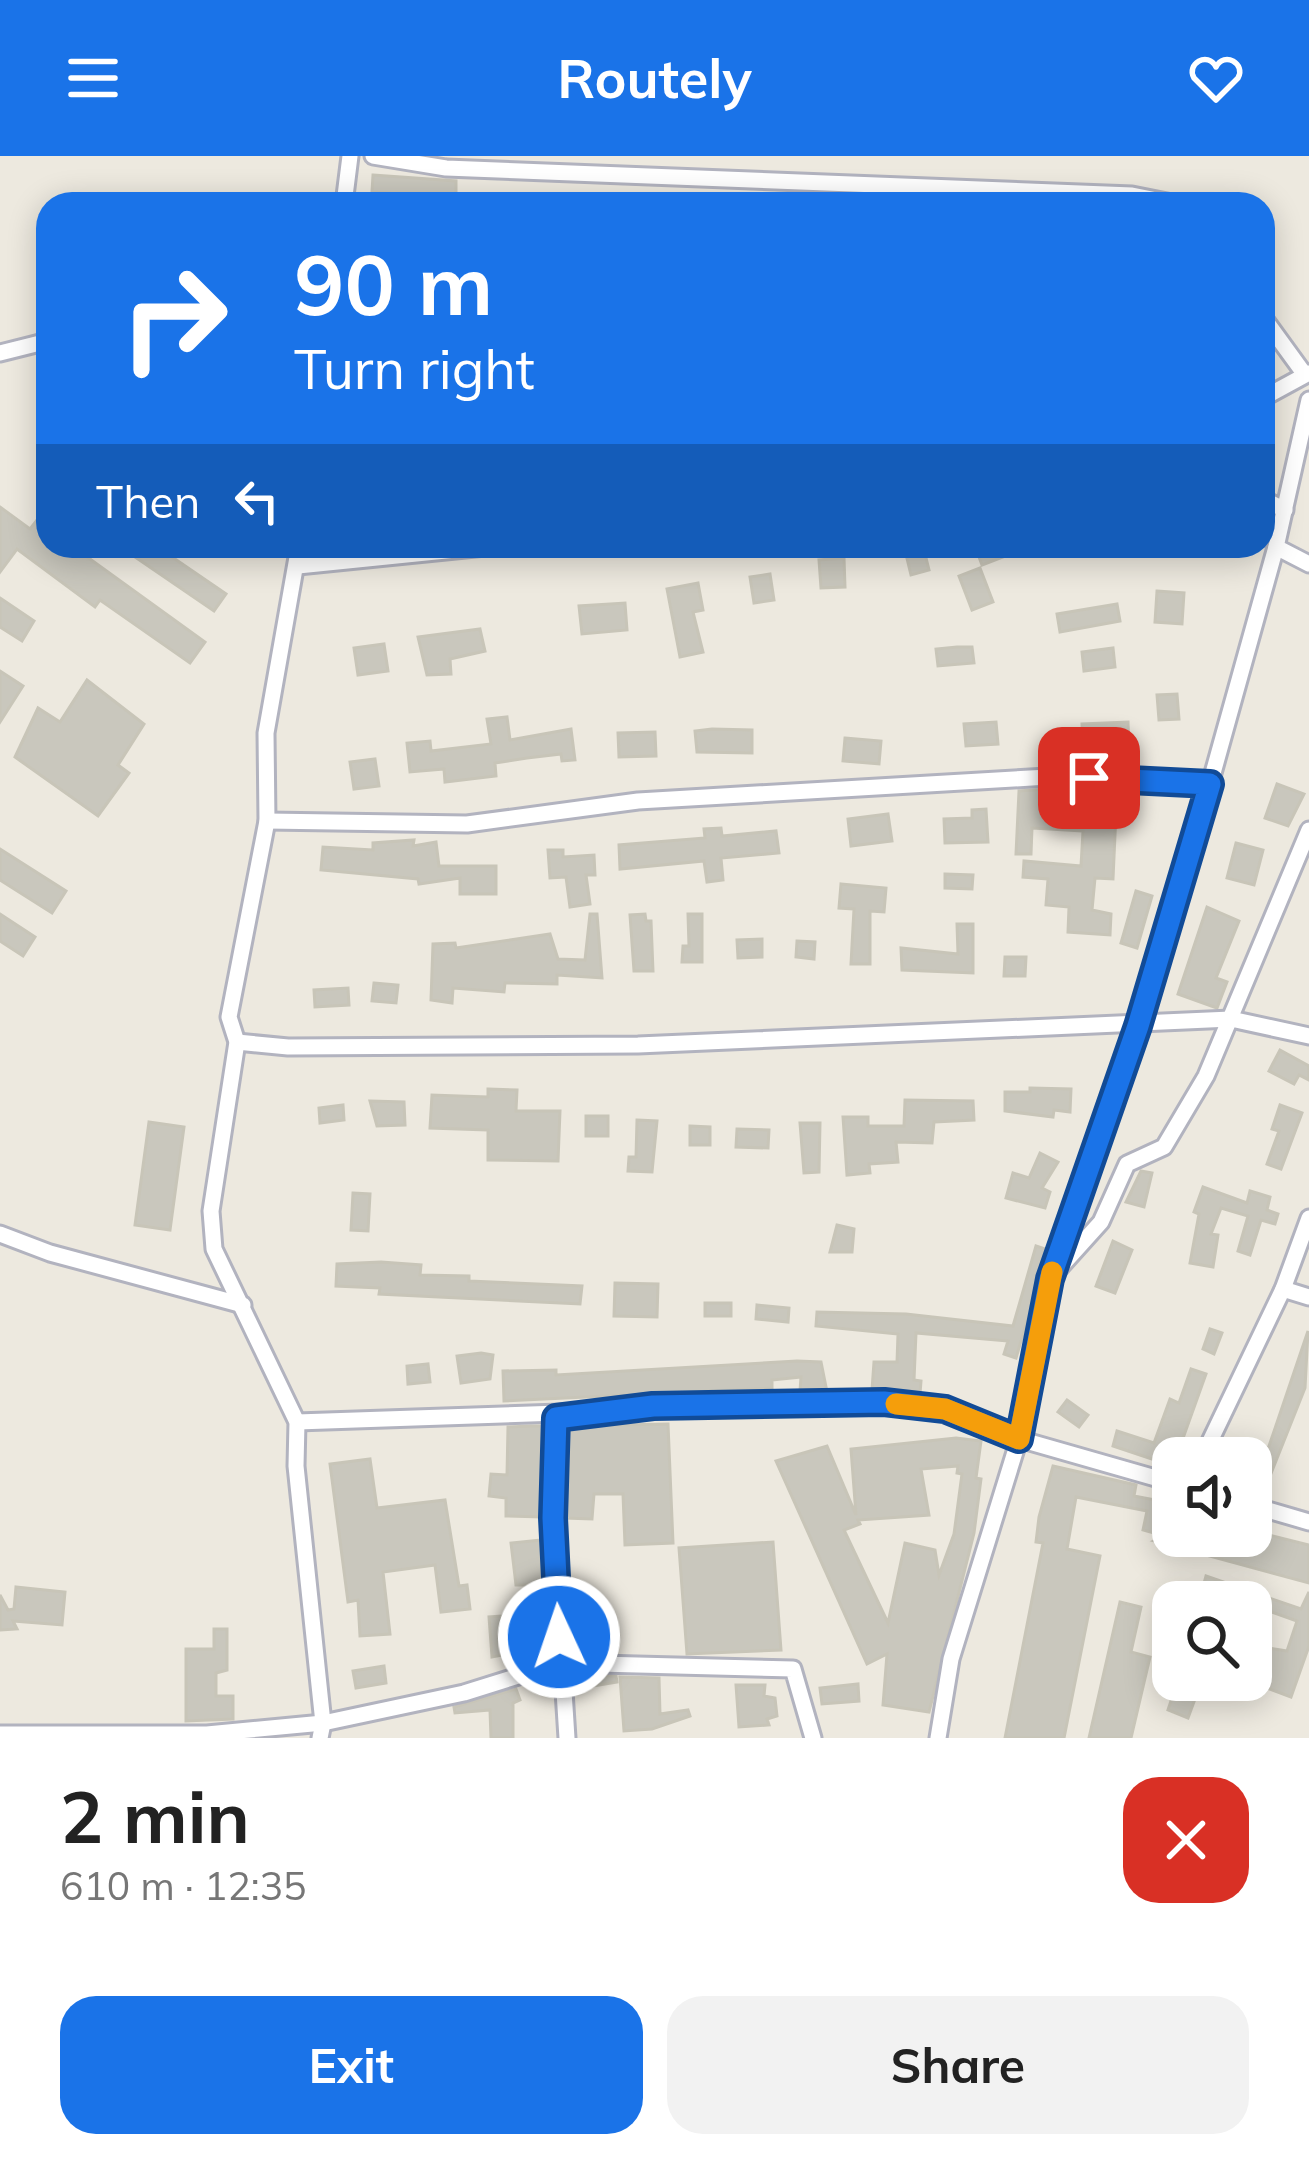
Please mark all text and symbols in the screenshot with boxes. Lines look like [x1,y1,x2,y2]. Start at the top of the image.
text: Routely [557,44,752,112]
icon: menu [60,45,126,111]
icon: heart [1183,45,1249,111]
text: 90 m [294,231,493,336]
icon: right [96,240,252,396]
text: Turn right [294,335,535,403]
icon: left [224,468,290,534]
text: Then [96,473,200,529]
pin [1038,727,1140,829]
icon: arrive [1056,745,1122,811]
map controls [1152,1437,1272,1701]
button: sound [1152,1437,1272,1557]
position arrow [496,1574,622,1700]
button: search [1152,1581,1272,1701]
text: 2 min [60,1771,250,1861]
button: close [1123,1777,1249,1903]
text: 610 m · 12:35 [60,1861,306,1910]
button: Exit [60,1996,643,2134]
button: Share [667,1996,1249,2134]

